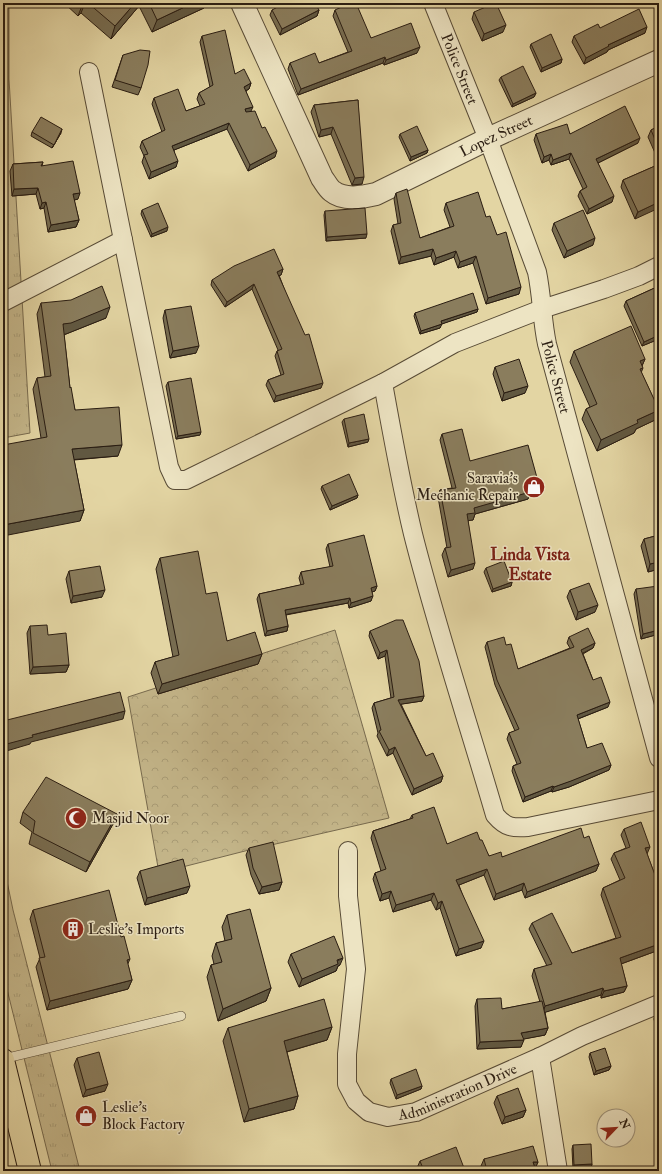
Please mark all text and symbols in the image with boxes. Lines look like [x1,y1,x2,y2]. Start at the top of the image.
street label: Police Street [437,30,483,107]
street label: Lopez Street [456,110,536,161]
street label: Police Street [537,338,575,415]
place label: Saravia's Mechanic Repair [416,469,518,506]
shop icon: Saravia's Mechanic Repair [521,474,547,500]
district label: Linda Vista Estate [490,544,571,585]
mosque icon: Masjid Noor [63,805,89,831]
place label: Masjid Noor [92,809,169,828]
building icon: Leslie's Imports [60,916,86,942]
place label: Leslie's Imports [88,920,184,940]
street label: Administration Drive [396,1059,520,1125]
place label: Leslie's Block Factory [102,1098,185,1134]
shop icon: Leslie's Block Factory [73,1103,99,1129]
north arrow [596,1108,636,1148]
text: N [616,1116,633,1132]

